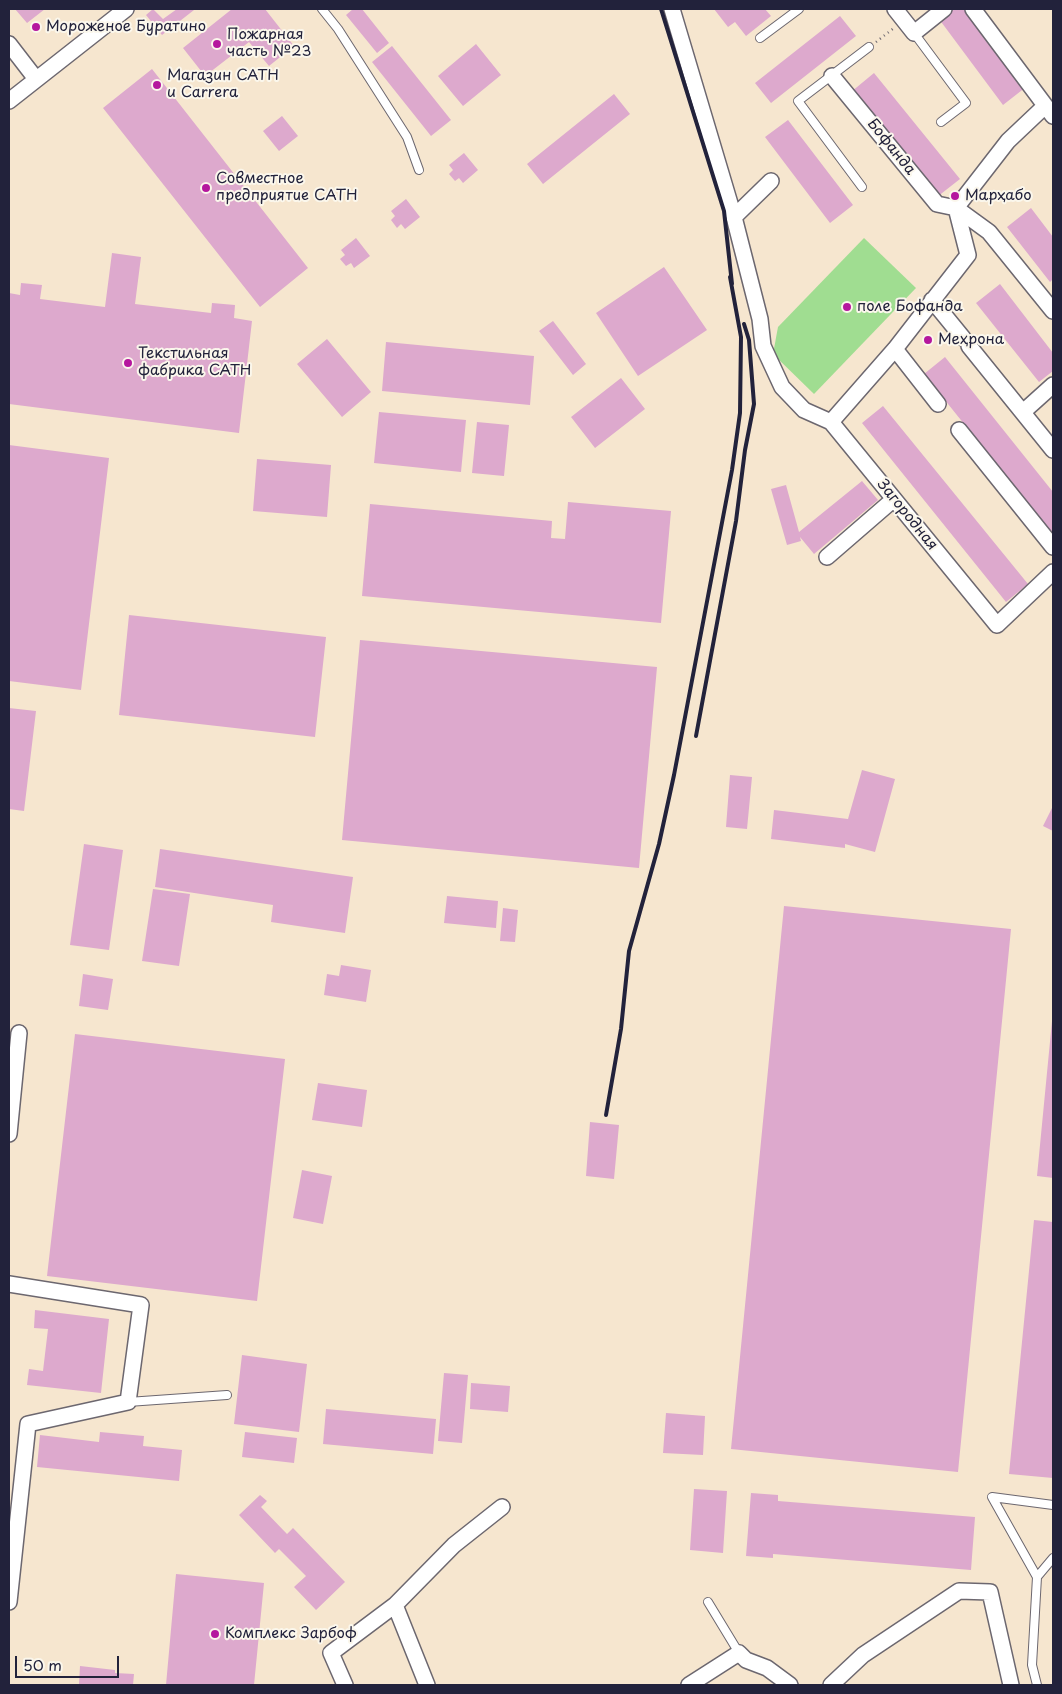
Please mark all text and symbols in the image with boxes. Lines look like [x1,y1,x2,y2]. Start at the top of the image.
place label: Мороженое Буратино [46,18,206,36]
marker: Мороженое Буратино [30,21,42,33]
place label: Пожарная часть №23 [227,26,311,61]
marker: Пожарная часть №23 [211,38,223,50]
place label: Магазин САТН и Carrera [167,67,279,102]
marker: Магазин САТН и Carrera [151,79,163,91]
street label: Бофанда [863,115,919,179]
place label: Совместное предприятие CATH [216,170,358,205]
marker: Совместное предприятие CATH [200,182,212,194]
place label: Марҳабо [965,187,1032,205]
marker: Марҳабо [949,190,961,202]
place label: поле Бофанда [857,298,963,316]
marker: поле Бофанда [841,301,853,313]
place label: Меҳрона [938,331,1004,349]
marker: Меҳрона [922,334,934,346]
place label: Текстильная фабрика САТН [138,345,251,380]
marker: Текстильная фабрика САТН [122,357,134,369]
street label: Загородная [873,476,941,554]
place label: Комплекс Зарбоф [225,1625,357,1643]
marker: Комплекс Зарбоф [209,1628,221,1640]
scale bar [18,1646,121,1678]
text: 50 m [23,1653,62,1676]

